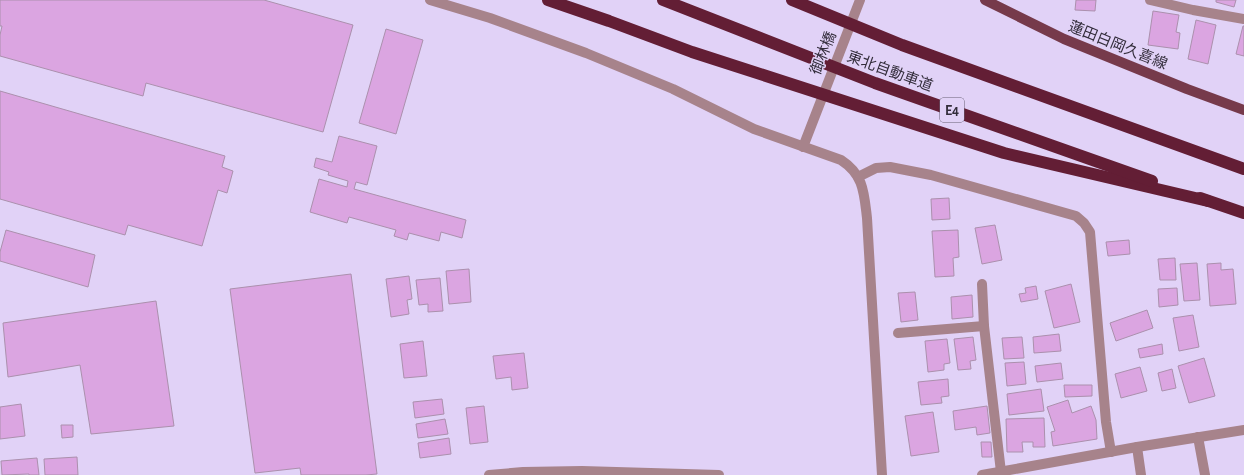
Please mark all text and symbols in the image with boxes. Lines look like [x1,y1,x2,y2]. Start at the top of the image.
street label: 蓮田白岡久喜線 [1066,18,1170,72]
street label: 御林橋 [807,29,839,77]
street label: 東北自動車道 [845,47,935,94]
road number: E4 [940,98,964,122]

